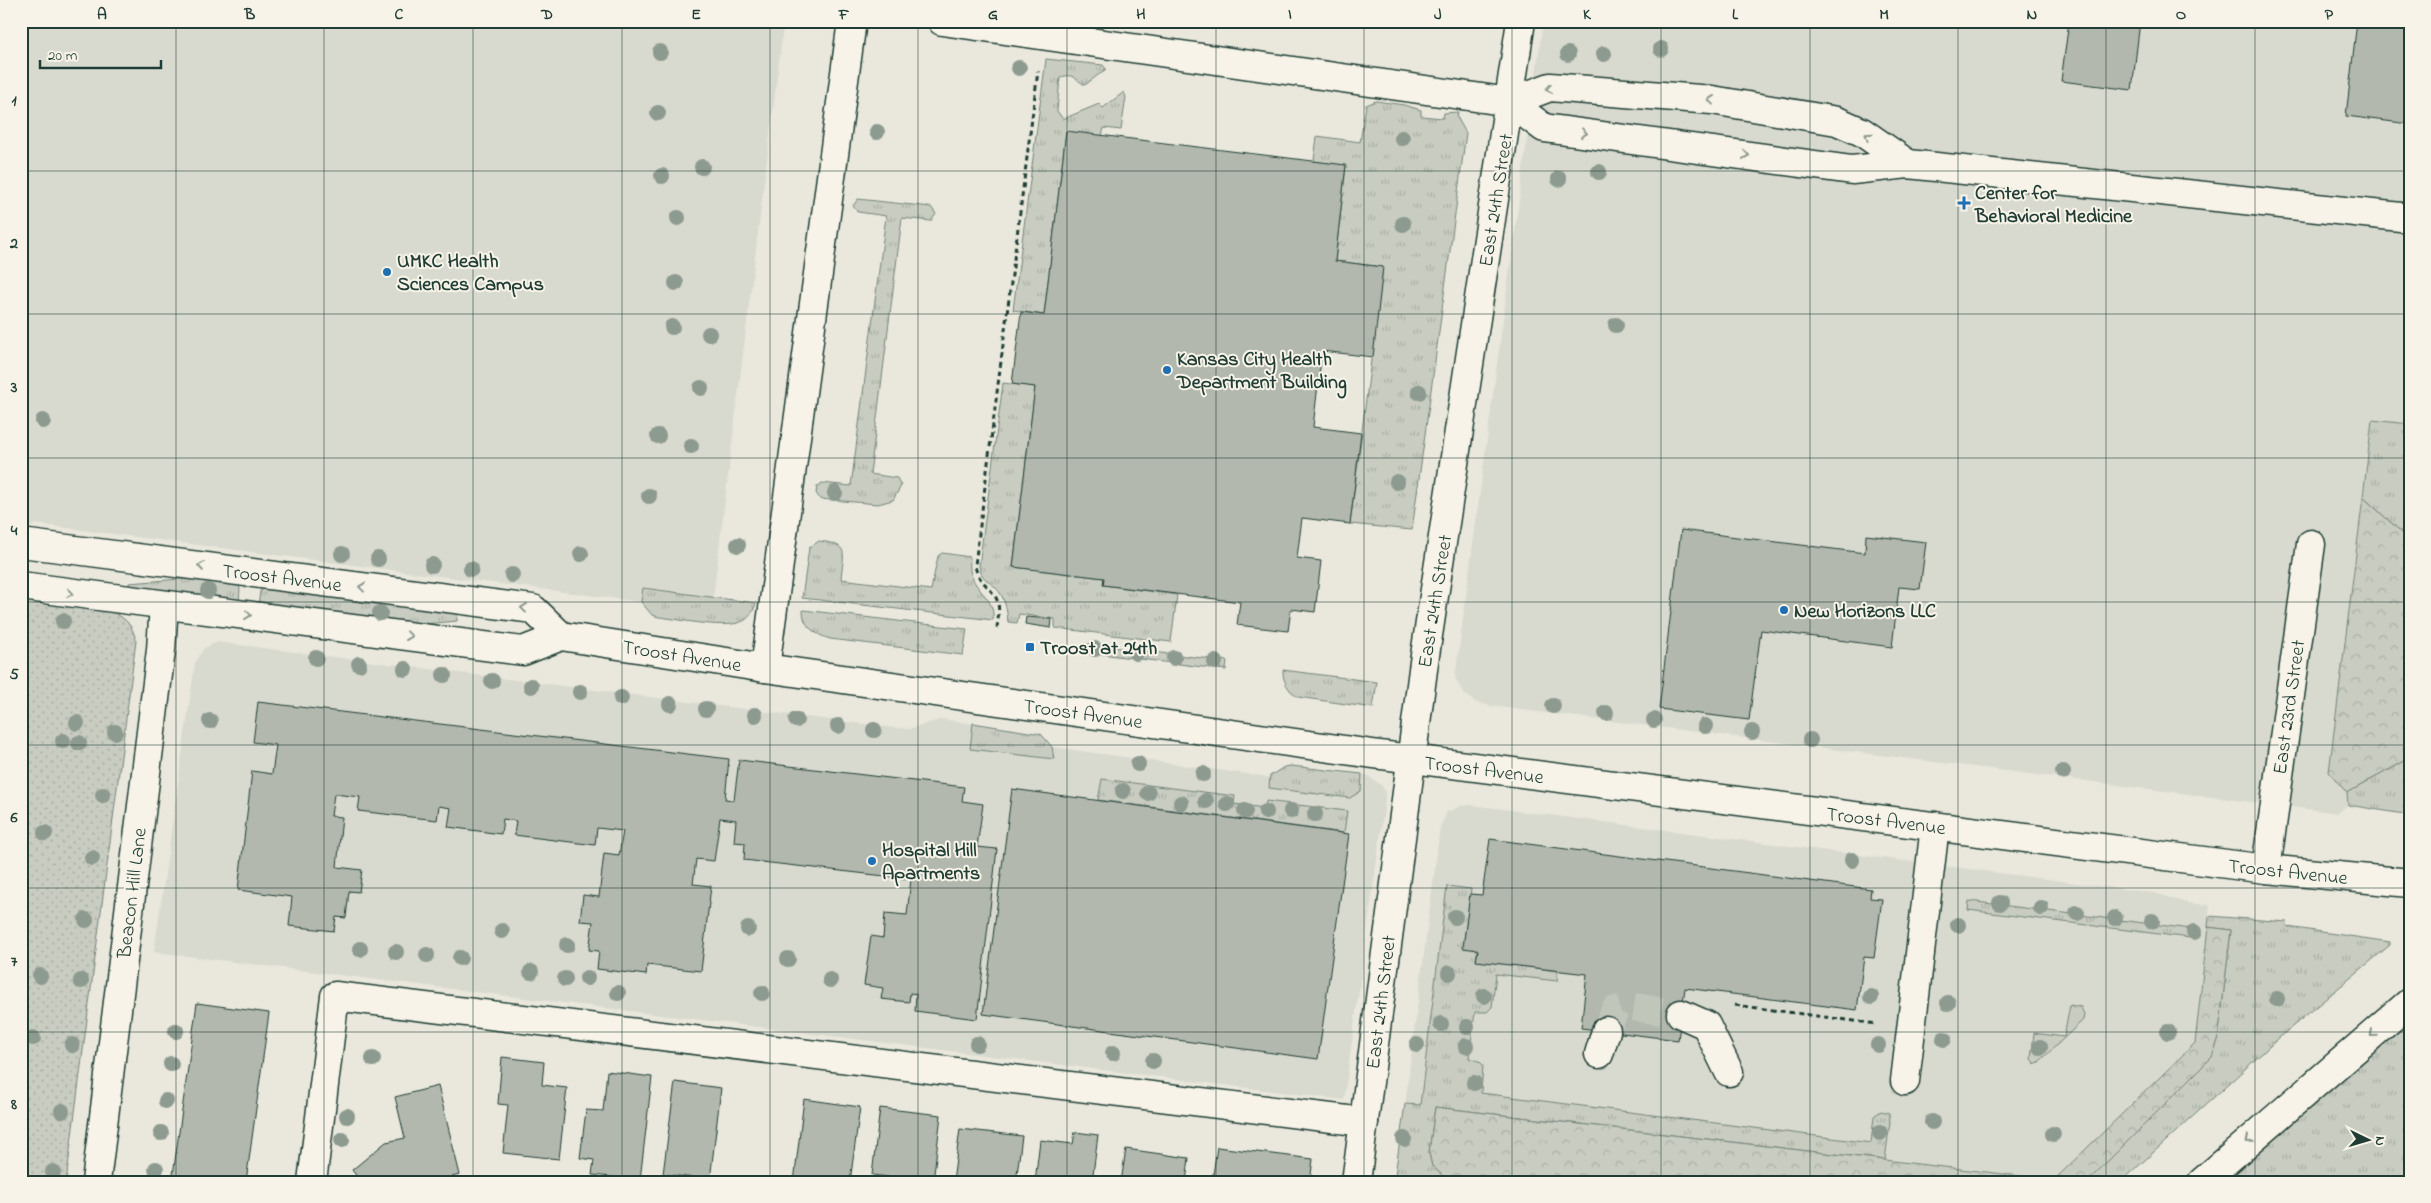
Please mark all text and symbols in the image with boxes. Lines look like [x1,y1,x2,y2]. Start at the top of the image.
text: A [97,3,107,27]
text: B [244,3,256,27]
text: C [395,3,404,27]
text: D [540,3,553,27]
text: E [691,3,701,27]
text: F [838,3,850,27]
text: G [988,3,998,27]
text: H [1136,3,1146,27]
text: I [1288,3,1292,27]
text: J [1434,3,1442,27]
text: K [1583,3,1592,27]
text: L [1732,3,1739,27]
text: M [1879,3,1889,27]
text: N [2027,3,2038,27]
text: O [2176,3,2187,27]
text: P [2325,3,2334,27]
scale bar [40,38,161,70]
text: 20 m [48,45,78,67]
one-way arrow [1545,84,1554,94]
text: 1 [11,89,17,113]
one-way arrow [1707,95,1715,106]
one-way arrow [1581,127,1589,138]
street label: East 24th Street [1473,131,1522,269]
one-way arrow [1865,133,1874,142]
one-way arrow [1741,149,1750,159]
place label: Center for Behavioral Medicine [1974,180,2133,232]
marker: Center for Behavioral Medicine [1957,196,1971,210]
text: 2 [9,232,18,256]
place label: UMKC Health Sciences Campus [397,248,544,300]
marker: UMKC Health Sciences Campus [381,266,393,278]
place label: Kansas City Health Department Building [1176,346,1347,399]
marker: Kansas City Health Department Building [1161,364,1173,376]
text: 3 [10,376,18,400]
text: 4 [10,519,18,543]
street label: East 24th Street [1412,532,1461,670]
street label: Troost Avenue [220,558,343,601]
one-way arrow [197,561,205,572]
one-way arrow [358,582,366,593]
one-way arrow [65,587,74,597]
place label: New Horizons LLC [1794,598,1936,627]
one-way arrow [519,603,527,614]
marker: New Horizons LLC [1778,604,1790,616]
one-way arrow [244,610,252,620]
one-way arrow [406,630,414,641]
street label: Troost Avenue [620,634,743,681]
place label: Troost at 24th [1040,635,1157,664]
street label: East 23rd Street [2267,638,2314,777]
marker: Troost at 24th [1024,641,1036,653]
text: 5 [9,663,19,687]
street label: Troost Avenue [1021,693,1144,738]
street label: Troost Avenue [1422,750,1545,793]
street label: Troost Avenue [1824,801,1947,844]
text: 6 [9,806,18,830]
street label: Beacon Hill Lane [111,826,156,961]
place label: Hospital Hill Apartments [882,837,980,889]
street label: Troost Avenue [2226,853,2349,894]
marker: Hospital Hill Apartments [866,855,878,867]
street label: East 24th Street [1360,933,1405,1071]
text: 7 [11,950,18,974]
one-way arrow [2369,1028,2378,1037]
text: 8 [10,1093,17,1117]
north arrow [2344,1116,2394,1166]
one-way arrow [2246,1134,2255,1143]
text: N [2369,1135,2390,1147]

